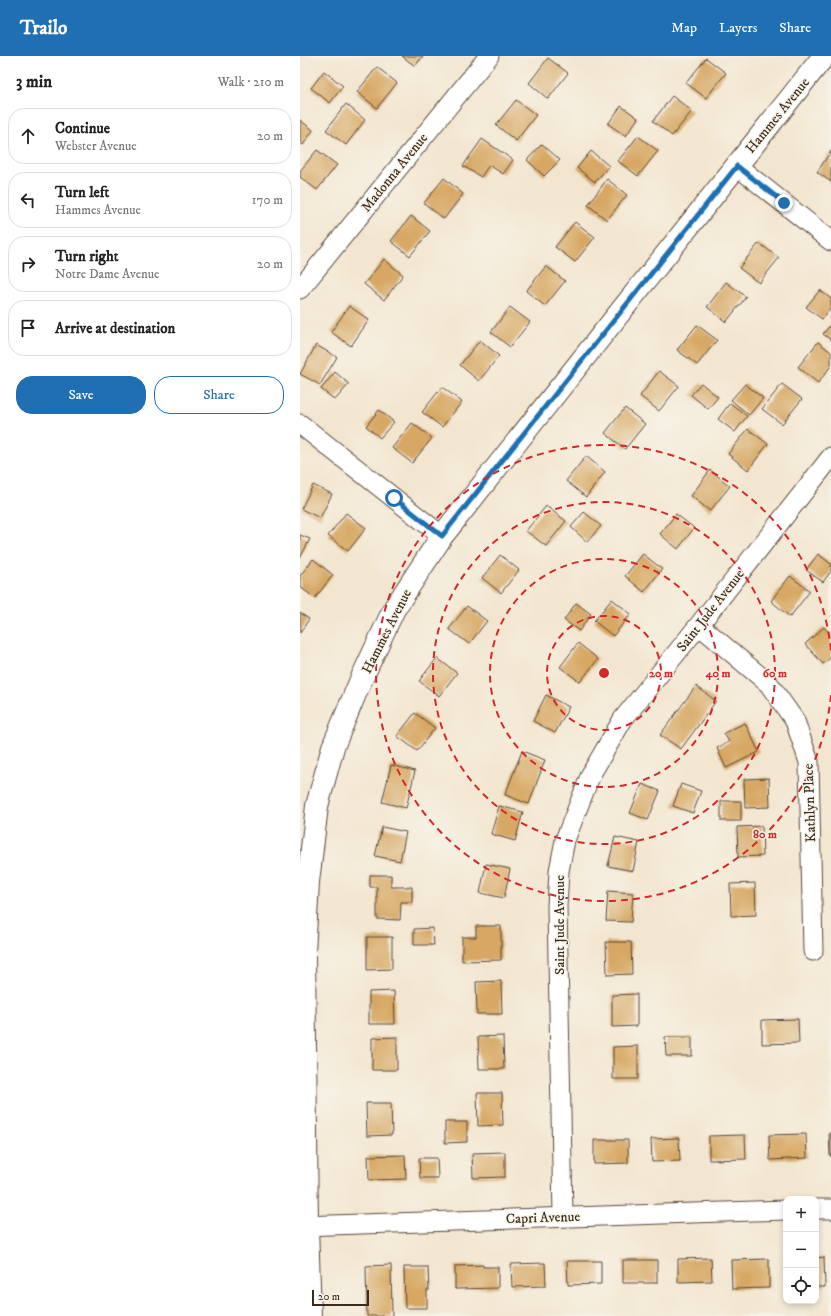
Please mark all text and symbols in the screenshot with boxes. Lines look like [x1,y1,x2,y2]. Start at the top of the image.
text: Trailo [20,17,67,40]
text: Map [671,19,697,37]
text: Layers [719,19,757,37]
text: Share [779,19,811,37]
text: 3 min [16,71,52,93]
text: Walk · 210 m [218,74,284,90]
street label: Hammes Avenue [742,74,814,157]
text: Continue [55,119,110,138]
icon: ahead [17,125,39,147]
text: 20 m [257,128,283,144]
street label: Madonna Avenue [357,129,432,216]
text: Webster Avenue [55,138,137,154]
text: Turn left [55,183,109,202]
icon: left [17,189,39,211]
text: 170 m [252,192,283,208]
route end [775,194,793,212]
text: Hammes Avenue [55,202,141,218]
text: Turn right [55,247,118,266]
icon: right [17,253,39,275]
text: 20 m [257,256,283,272]
text: Notre Dame Avenue [55,266,159,282]
icon: arrive [17,317,39,339]
text: Arrive at destination [55,319,175,338]
button: Save [16,376,146,414]
button: Share [154,376,284,414]
route start [385,489,403,507]
street label: Saint Jude Avenue [673,566,749,656]
street label: Hammes Avenue [358,586,416,677]
centre of rings [597,666,611,680]
text: 20 m [649,666,673,681]
text: 40 m [705,666,730,681]
text: 60 m [763,666,787,681]
street label: Kathlyn Place [800,763,820,843]
text: 80 m [753,827,777,842]
street label: Saint Jude Avenue [551,875,569,975]
map controls [783,1196,819,1304]
button: + [783,1196,819,1232]
street label: Capri Avenue [506,1208,581,1228]
button: − [783,1232,819,1268]
button: locate [783,1268,819,1304]
scale bar [312,1288,369,1307]
text: 20 m [318,1290,340,1304]

